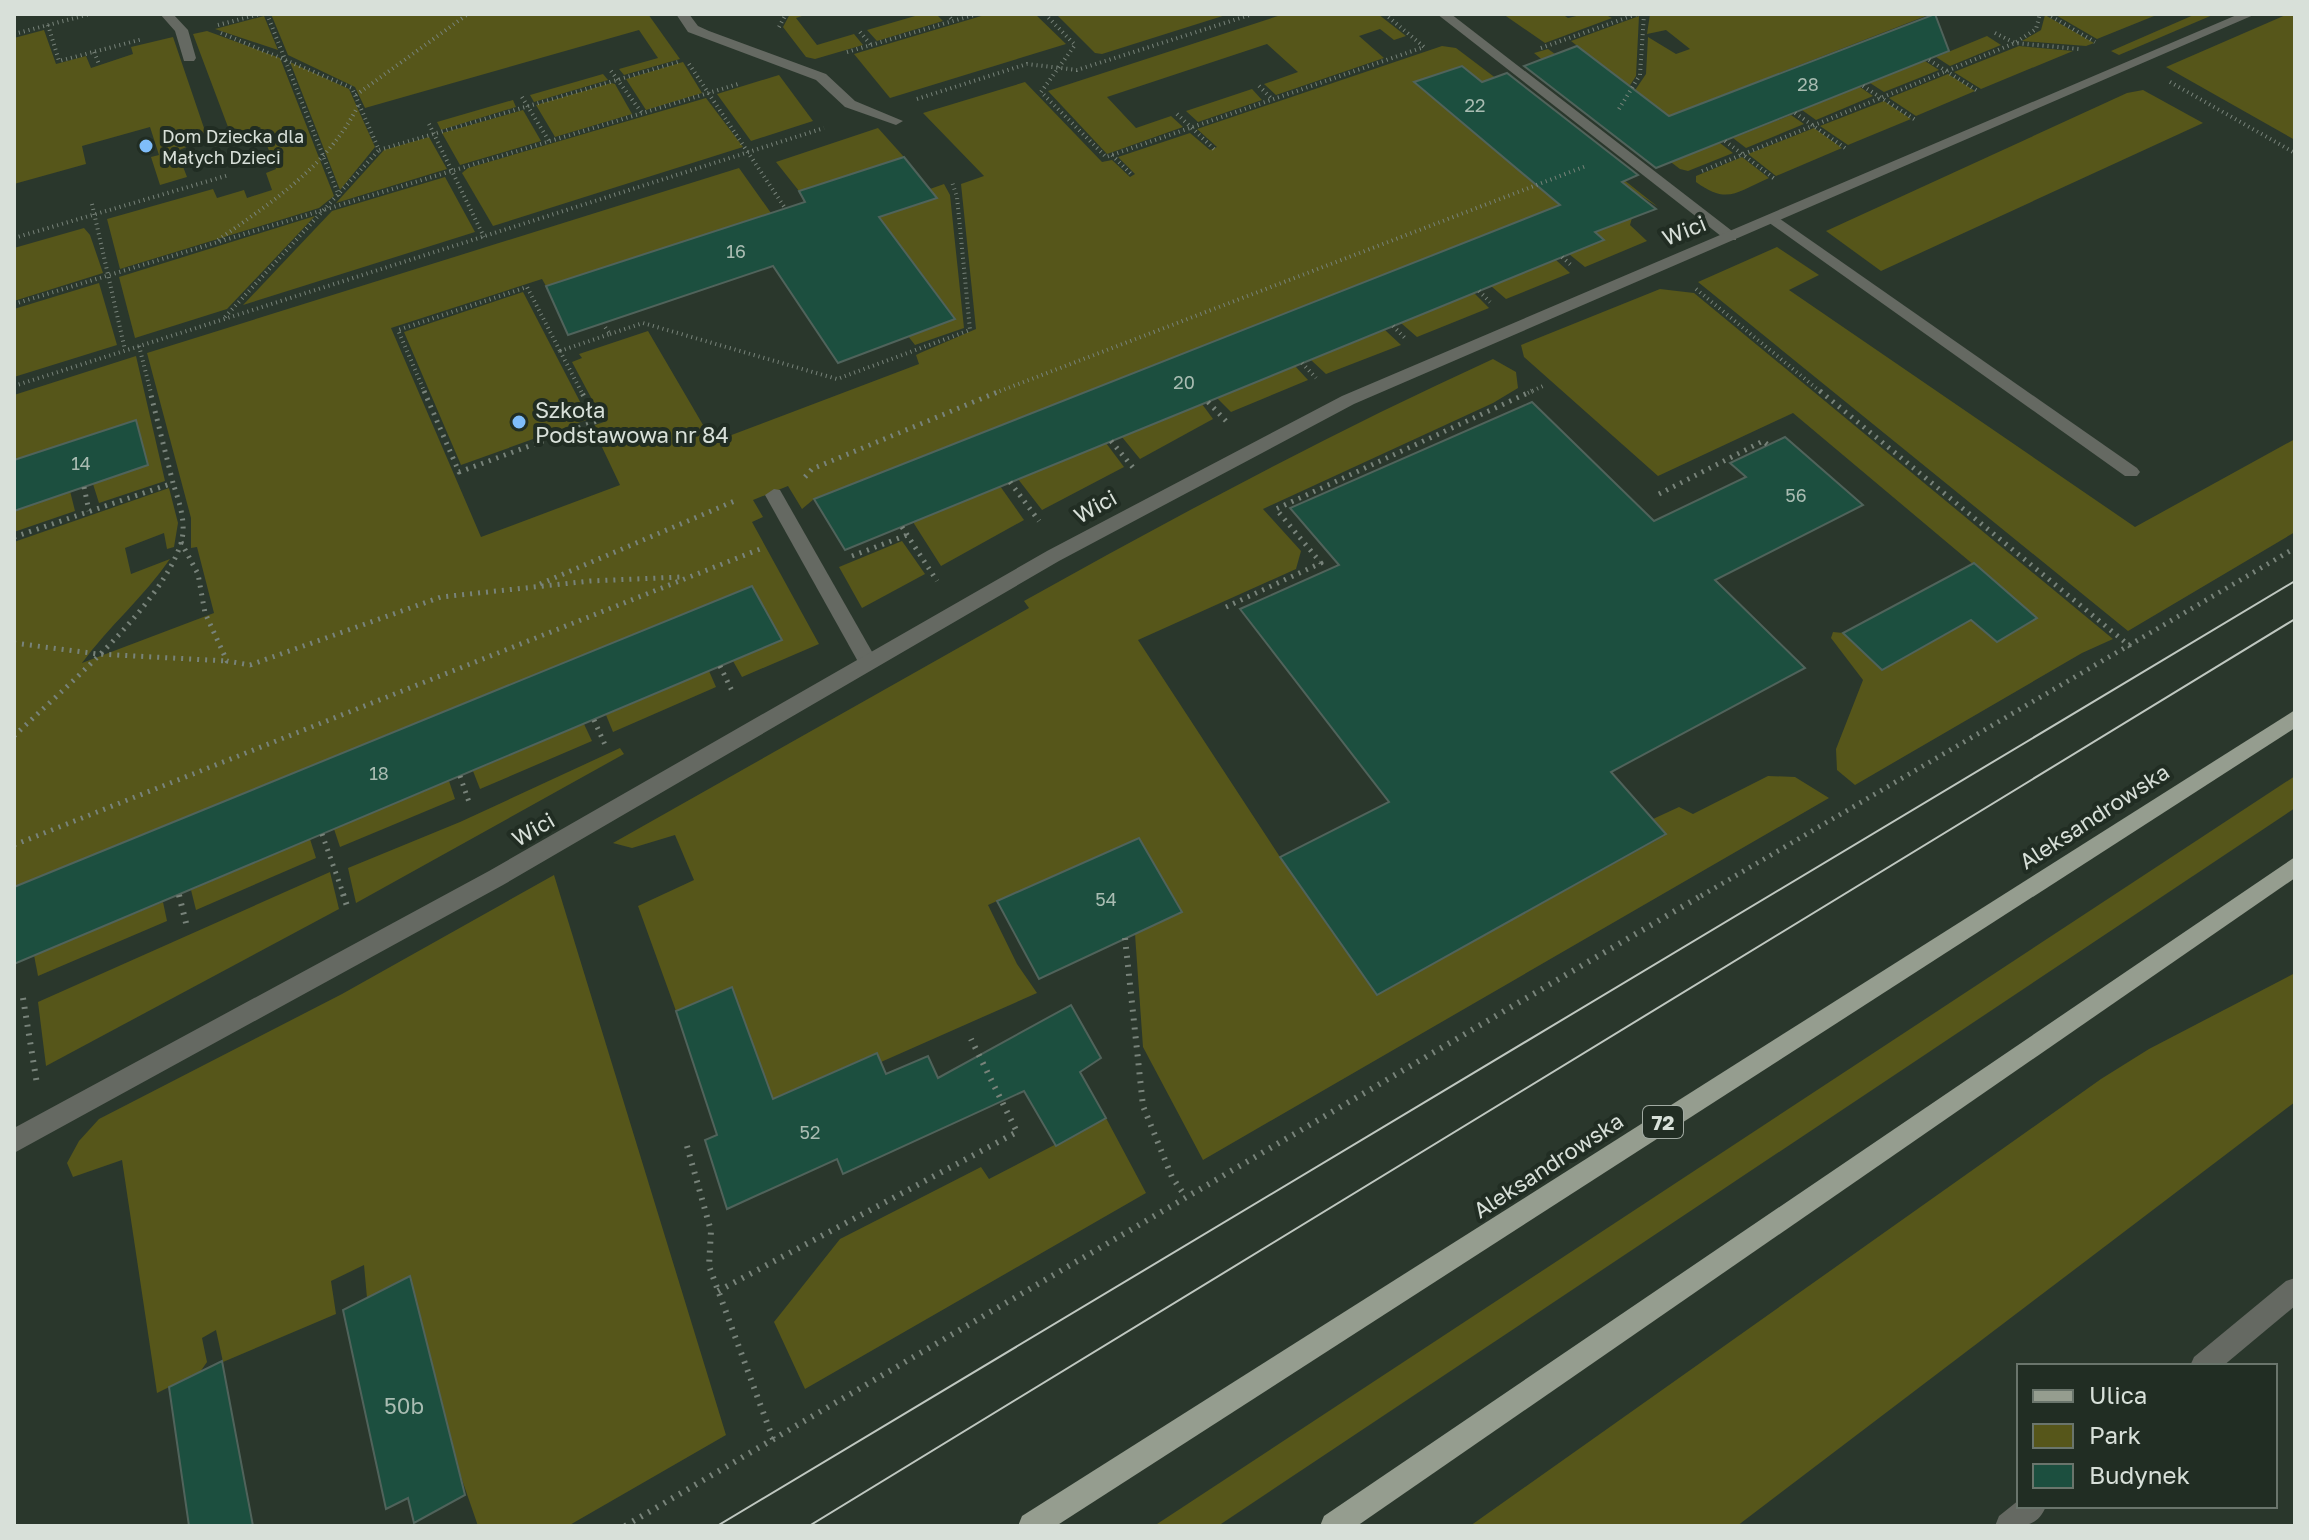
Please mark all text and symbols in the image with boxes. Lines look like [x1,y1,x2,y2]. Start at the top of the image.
house number: 28 [1797,73,1819,95]
house number: 22 [1465,94,1485,116]
place label: Dom Dziecka dla Małych Dzieci [162,125,304,168]
marker: Dom Dziecka dla Małych Dzieci [137,137,155,155]
street label: Wici [1658,209,1710,251]
house number: 16 [726,240,746,262]
house number: 20 [1173,371,1195,393]
place label: Szkoła Podstawowa nr 84 [535,396,729,448]
marker: Szkoła Podstawowa nr 84 [510,413,528,431]
house number: 14 [71,452,91,474]
street label: Wici [1069,483,1121,529]
house number: 56 [1785,484,1807,506]
street label: Aleksandrowska [2014,758,2174,874]
house number: 18 [369,762,389,784]
street label: Wici [507,806,559,852]
house number: 54 [1095,888,1117,910]
road number: 72 [1643,1106,1683,1138]
street label: Aleksandrowska [1468,1107,1628,1223]
house number: 52 [800,1121,820,1143]
legend [2017,1364,2277,1508]
text: Ulica [2089,1380,2147,1409]
house number: 50b [384,1392,424,1419]
text: Park [2089,1420,2141,1449]
text: Budynek [2089,1460,2190,1489]

